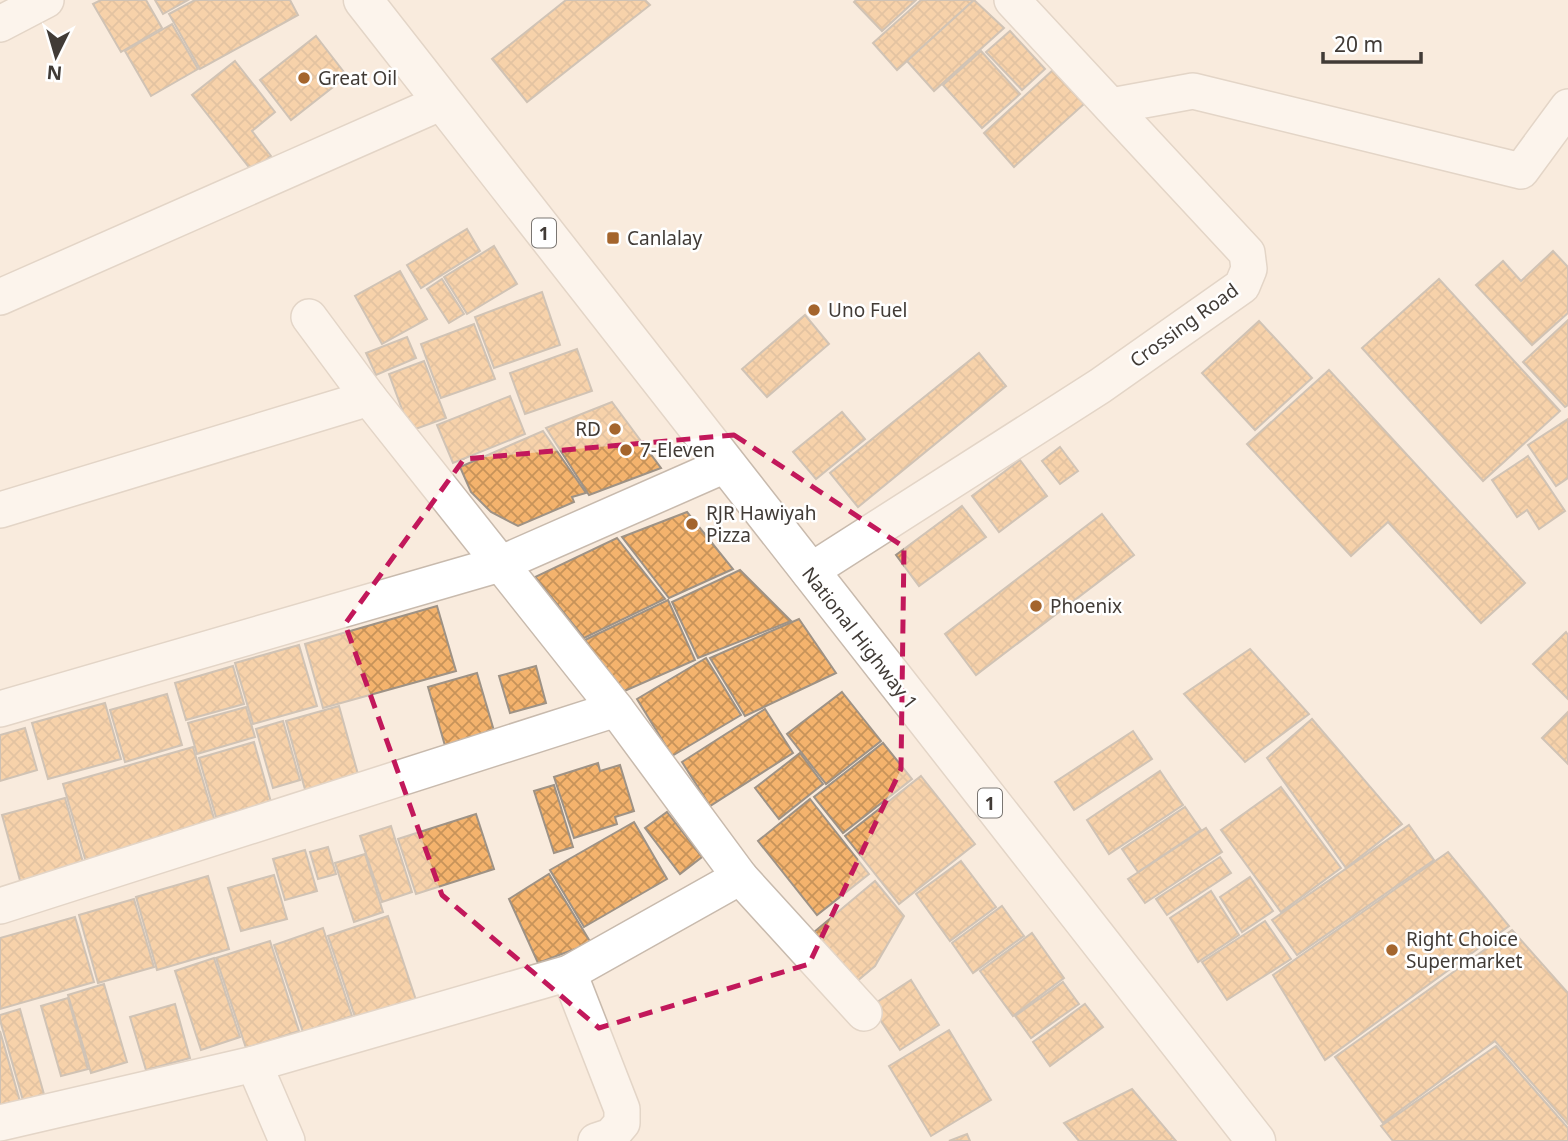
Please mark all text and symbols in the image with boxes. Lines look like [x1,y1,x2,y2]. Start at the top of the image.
north arrow [21,21,91,91]
scale bar [1323,21,1421,65]
text: 20 m [1334,30,1383,58]
text: N [46,59,63,87]
place label: Great Oil [318,65,397,91]
marker: Great Oil [296,70,312,86]
road number: 1 [532,218,556,247]
place label: Canlalay [627,225,703,251]
marker: Canlalay [605,230,621,246]
street label: Crossing Road [1125,277,1243,373]
place label: Uno Fuel [828,297,907,323]
marker: Uno Fuel [806,302,822,318]
place label: RD [575,416,601,442]
marker: RD [607,421,623,437]
place label: 7-Eleven [640,437,715,463]
marker: 7-Eleven [618,442,634,458]
place label: RJR Hawiyah Pizza [706,500,816,548]
marker: RJR Hawiyah Pizza [684,516,700,532]
street label: National Highway 1 [796,561,924,715]
place label: Phoenix [1050,593,1122,619]
marker: Phoenix [1028,598,1044,614]
road number: 1 [978,788,1002,818]
place label: Right Choice Supermarket [1406,926,1523,974]
marker: Right Choice Supermarket [1384,942,1400,958]

